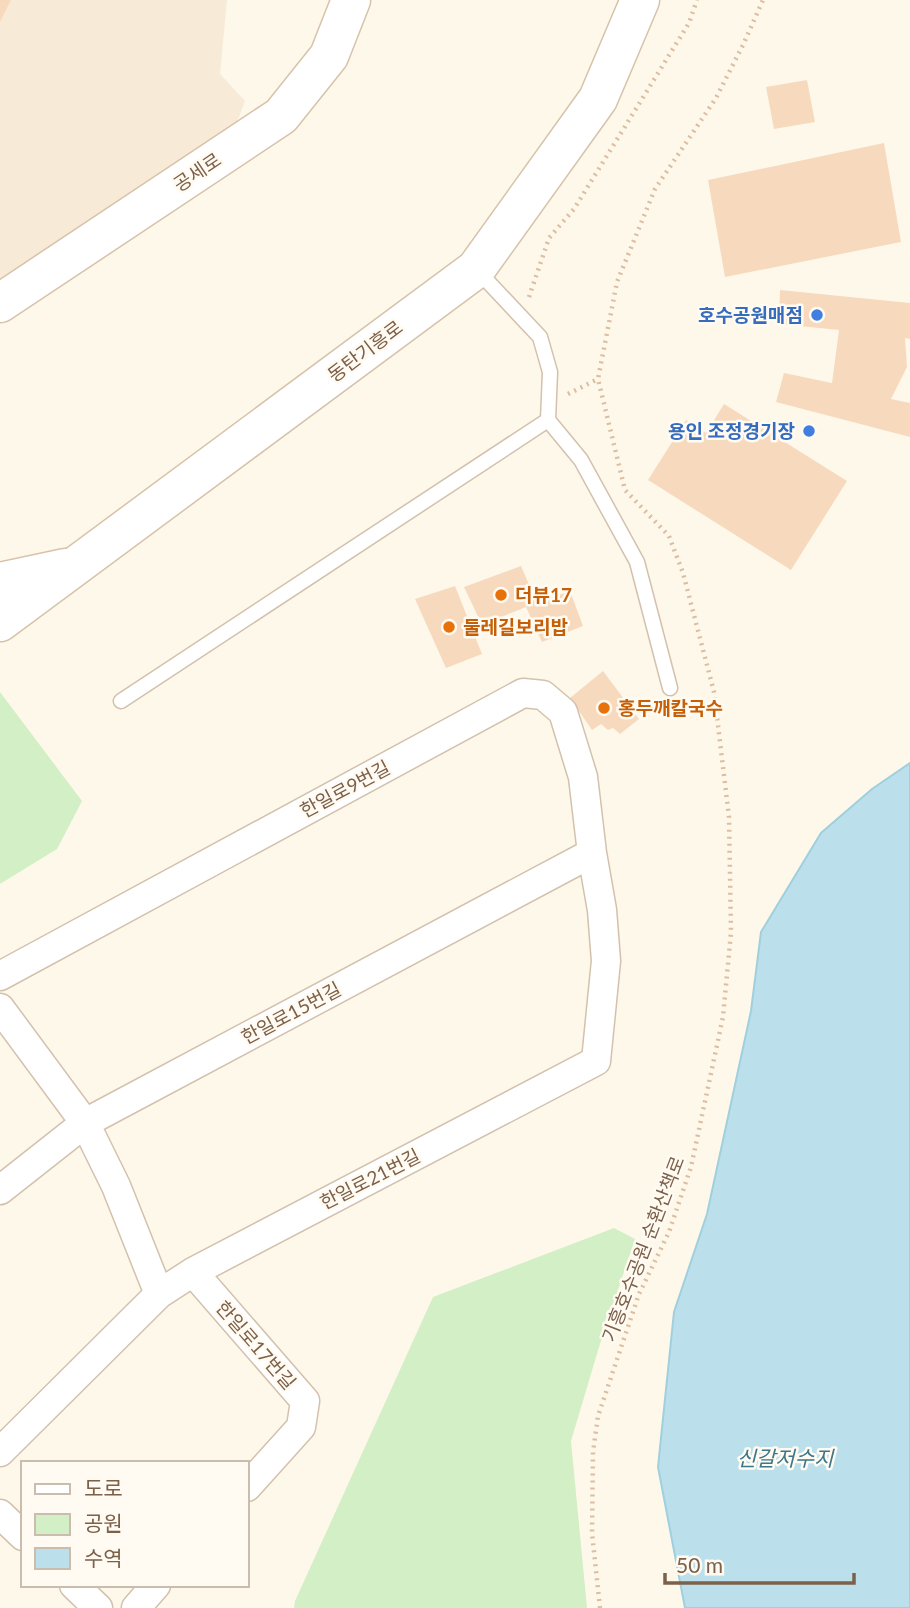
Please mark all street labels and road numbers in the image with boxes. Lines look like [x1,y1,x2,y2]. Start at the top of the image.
street label: 공세로 [169,147,225,196]
street label: 동탄기흥로 [323,315,407,386]
street label: 한일로9번길 [296,755,394,822]
street label: 한일로15번길 [237,977,344,1048]
street label: 한일로21번길 [316,1143,424,1214]
street label: 기흥호수공원 순환산책로 [596,1153,689,1345]
street label: 한일로17번길 [212,1296,301,1394]

